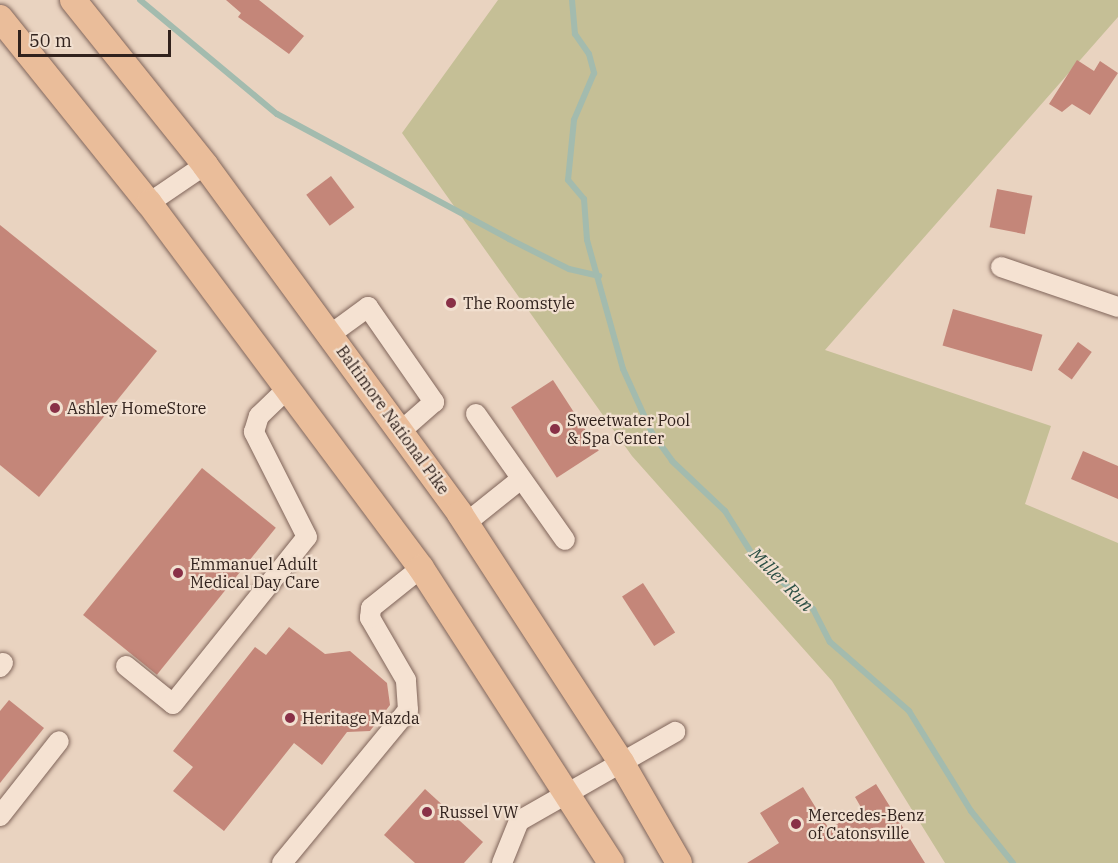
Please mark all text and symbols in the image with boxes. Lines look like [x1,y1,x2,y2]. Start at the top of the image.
scale bar [21,18,174,56]
text: 50 m [29,29,72,52]
place label: The Roomstyle [463,293,575,313]
marker: The Roomstyle [444,296,458,310]
street label: Baltimore National Pike [332,342,454,498]
place label: Ashley HomeStore [67,398,206,418]
marker: Ashley HomeStore [48,401,62,415]
place label: Sweetwater Pool & Spa Center [567,410,690,448]
marker: Sweetwater Pool & Spa Center [548,422,562,436]
water label: Miller Run [745,544,817,616]
place label: Emmanuel Adult Medical Day Care [190,554,320,592]
marker: Emmanuel Adult Medical Day Care [171,566,185,580]
place label: Heritage Mazda [302,708,420,728]
marker: Heritage Mazda [283,711,297,725]
place label: Russel VW [439,802,518,822]
marker: Russel VW [420,805,434,819]
place label: Mercedes-Benz of Catonsville [808,805,924,843]
marker: Mercedes-Benz of Catonsville [789,817,803,831]

